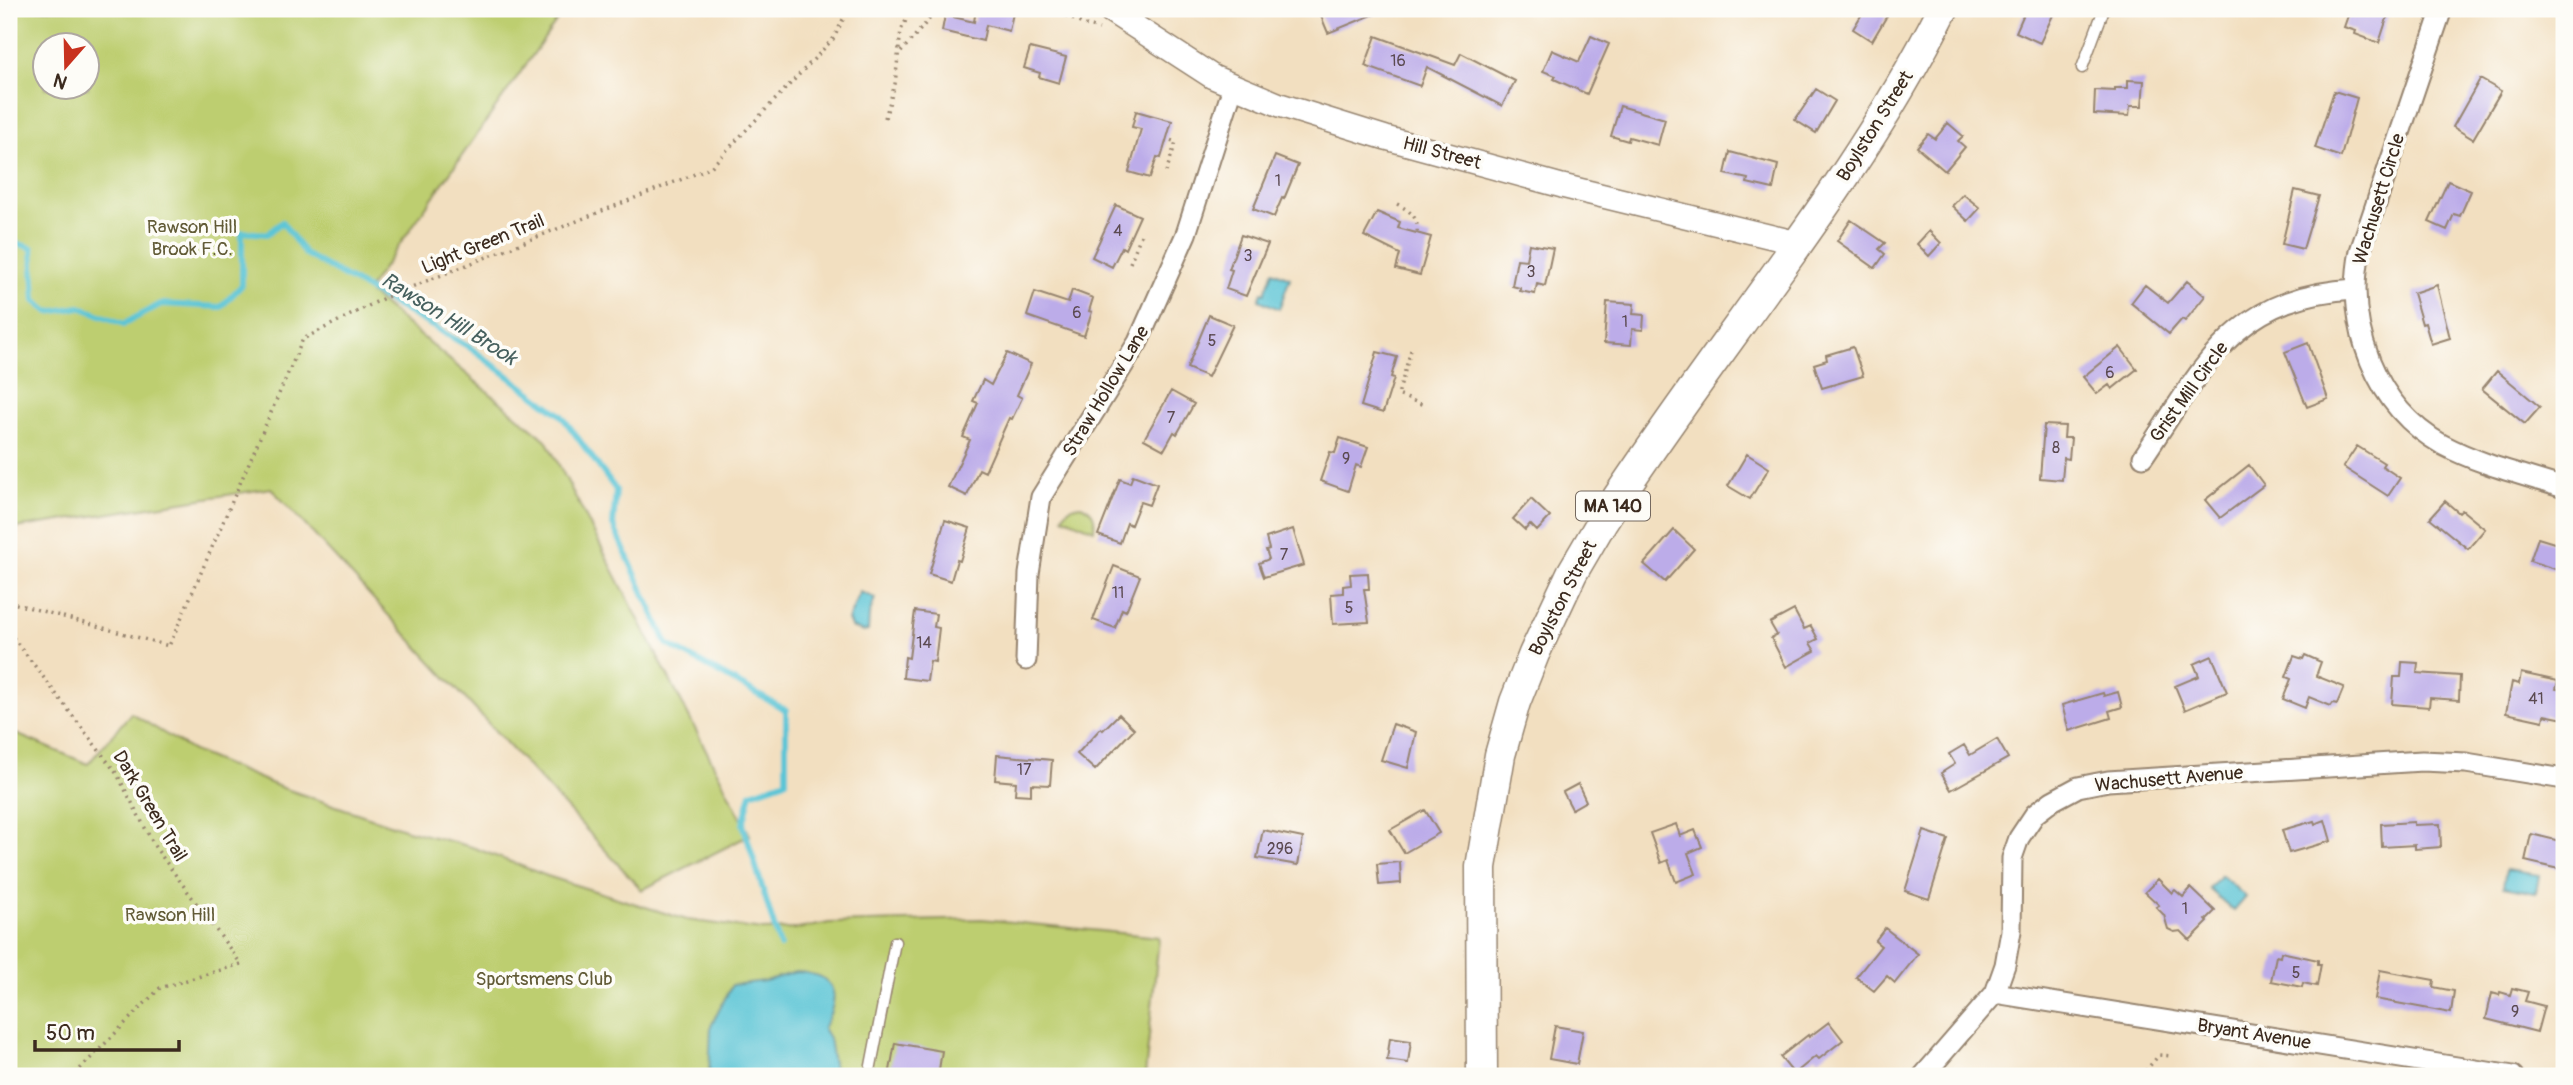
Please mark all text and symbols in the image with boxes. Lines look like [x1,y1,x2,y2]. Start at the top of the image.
north arrow [32,32,102,102]
house number: 16 [1390,51,1406,71]
street label: Boylston Street [1831,66,1919,186]
text: N [50,68,71,95]
street label: Wachusett Circle [2348,130,2411,267]
street label: Hill Street [1400,131,1484,175]
house number: 1 [1275,171,1281,191]
street label: Light Green Trail [418,208,548,280]
park label: Rawson Hill Brook F.C. [147,215,237,261]
house number: 4 [1113,221,1123,241]
house number: 3 [1244,246,1253,266]
house number: 3 [1527,262,1536,282]
water label: Rawson Hill Brook [376,267,524,373]
house number: 6 [1072,303,1082,323]
house number: 1 [1622,312,1628,332]
street label: Straw Hollow Lane [1057,321,1155,461]
house number: 5 [1208,331,1216,351]
street label: Grist Mill Circle [2144,336,2234,447]
house number: 6 [2105,363,2115,383]
house number: 7 [1167,408,1176,428]
house number: 8 [2052,438,2060,458]
house number: 9 [1342,449,1350,469]
road number: MA 140 [1576,492,1650,520]
street label: Boylston Street [1524,536,1602,660]
house number: 7 [1280,545,1289,565]
house number: 11 [1112,583,1124,603]
house number: 5 [1345,598,1353,618]
house number: 14 [916,633,932,653]
house number: 41 [2528,689,2544,709]
street label: Dark Green Trail [107,746,193,866]
house number: 17 [1017,760,1032,780]
street label: Wachusett Avenue [2094,761,2245,797]
house number: 296 [1267,839,1293,859]
house number: 1 [2182,899,2188,919]
park label: Rawson Hill [125,903,215,927]
house number: 5 [2292,963,2300,983]
park label: Sportsmens Club [475,967,613,991]
house number: 9 [2511,1002,2519,1022]
scale bar [35,1008,178,1052]
street label: Bryant Avenue [2195,1013,2313,1055]
text: 50 m [46,1020,95,1047]

